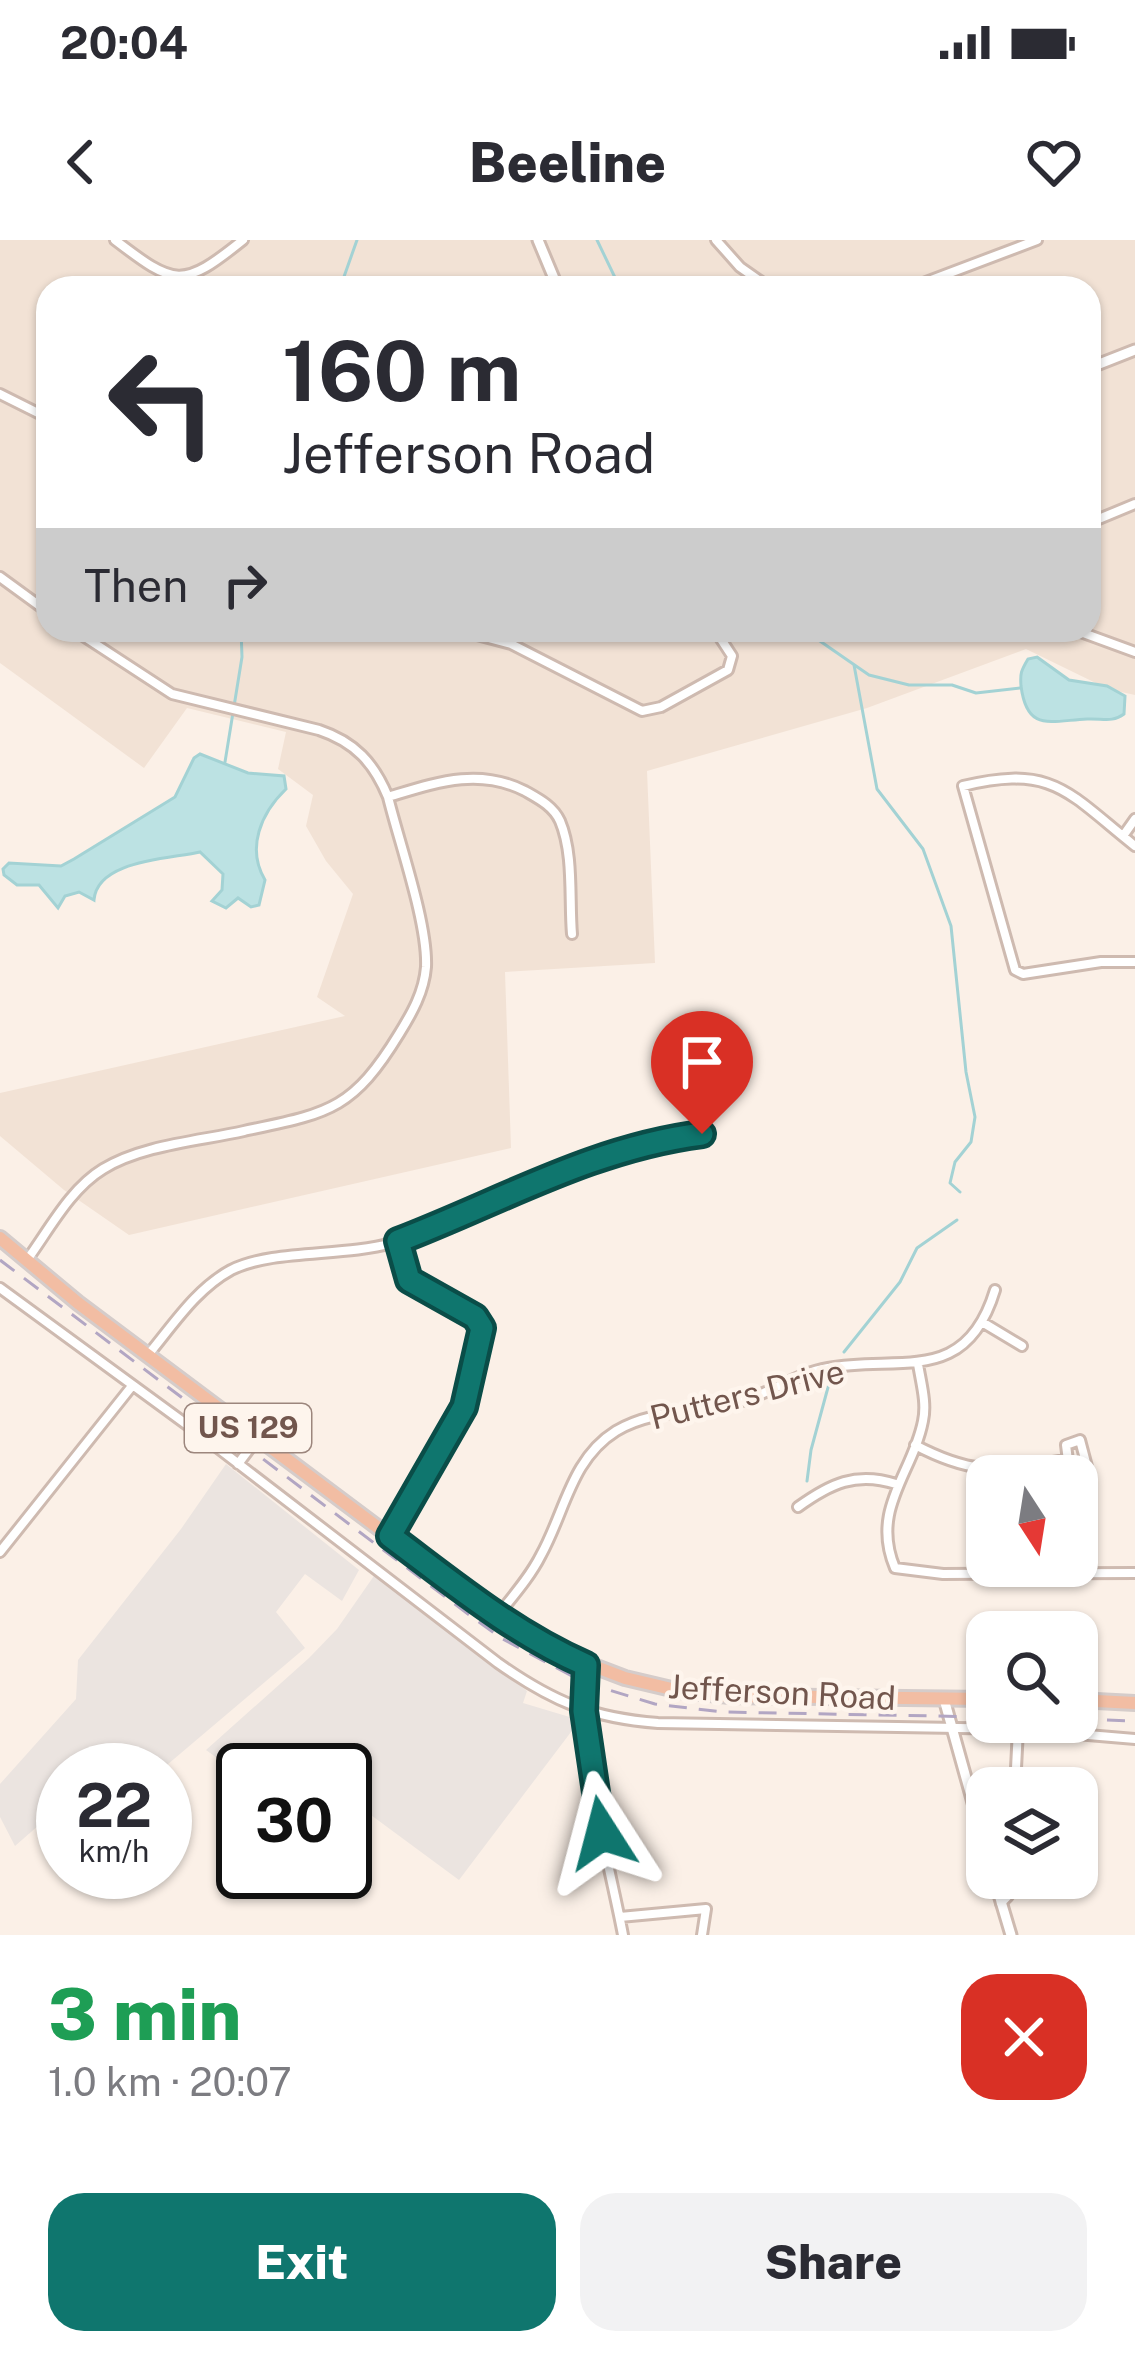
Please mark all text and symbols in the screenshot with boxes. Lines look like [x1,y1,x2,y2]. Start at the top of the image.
text: 20:04 [60,16,188,69]
icon: back [48,129,114,195]
icon: heart [1021,129,1087,195]
text: Beeline [469,131,666,194]
text: 160 m [282,321,521,420]
icon: left [84,324,240,480]
text: Jefferson Road [282,422,655,485]
icon: right [212,552,278,618]
text: Then [84,559,188,612]
pin [651,1011,753,1134]
icon: arrive [669,1029,735,1095]
street label: Putters Drive [646,1352,848,1436]
road number: US 129 [185,1404,311,1452]
north arrow [966,1455,1098,1587]
map controls [966,1455,1098,1899]
button: search [966,1611,1098,1743]
street label: Jefferson Road [667,1667,897,1717]
speed limit sign: 30 [216,1743,372,1899]
button: layers [966,1767,1098,1899]
text: 22 [76,1770,152,1841]
position arrow [539,1770,665,1896]
text: km/h [79,1833,149,1869]
text: 3 min [48,1972,241,2056]
button: close [961,1974,1087,2100]
text: 1.0 km · 20:07 [48,2059,292,2105]
button: Exit [48,2193,556,2331]
button: Share [580,2193,1087,2331]

